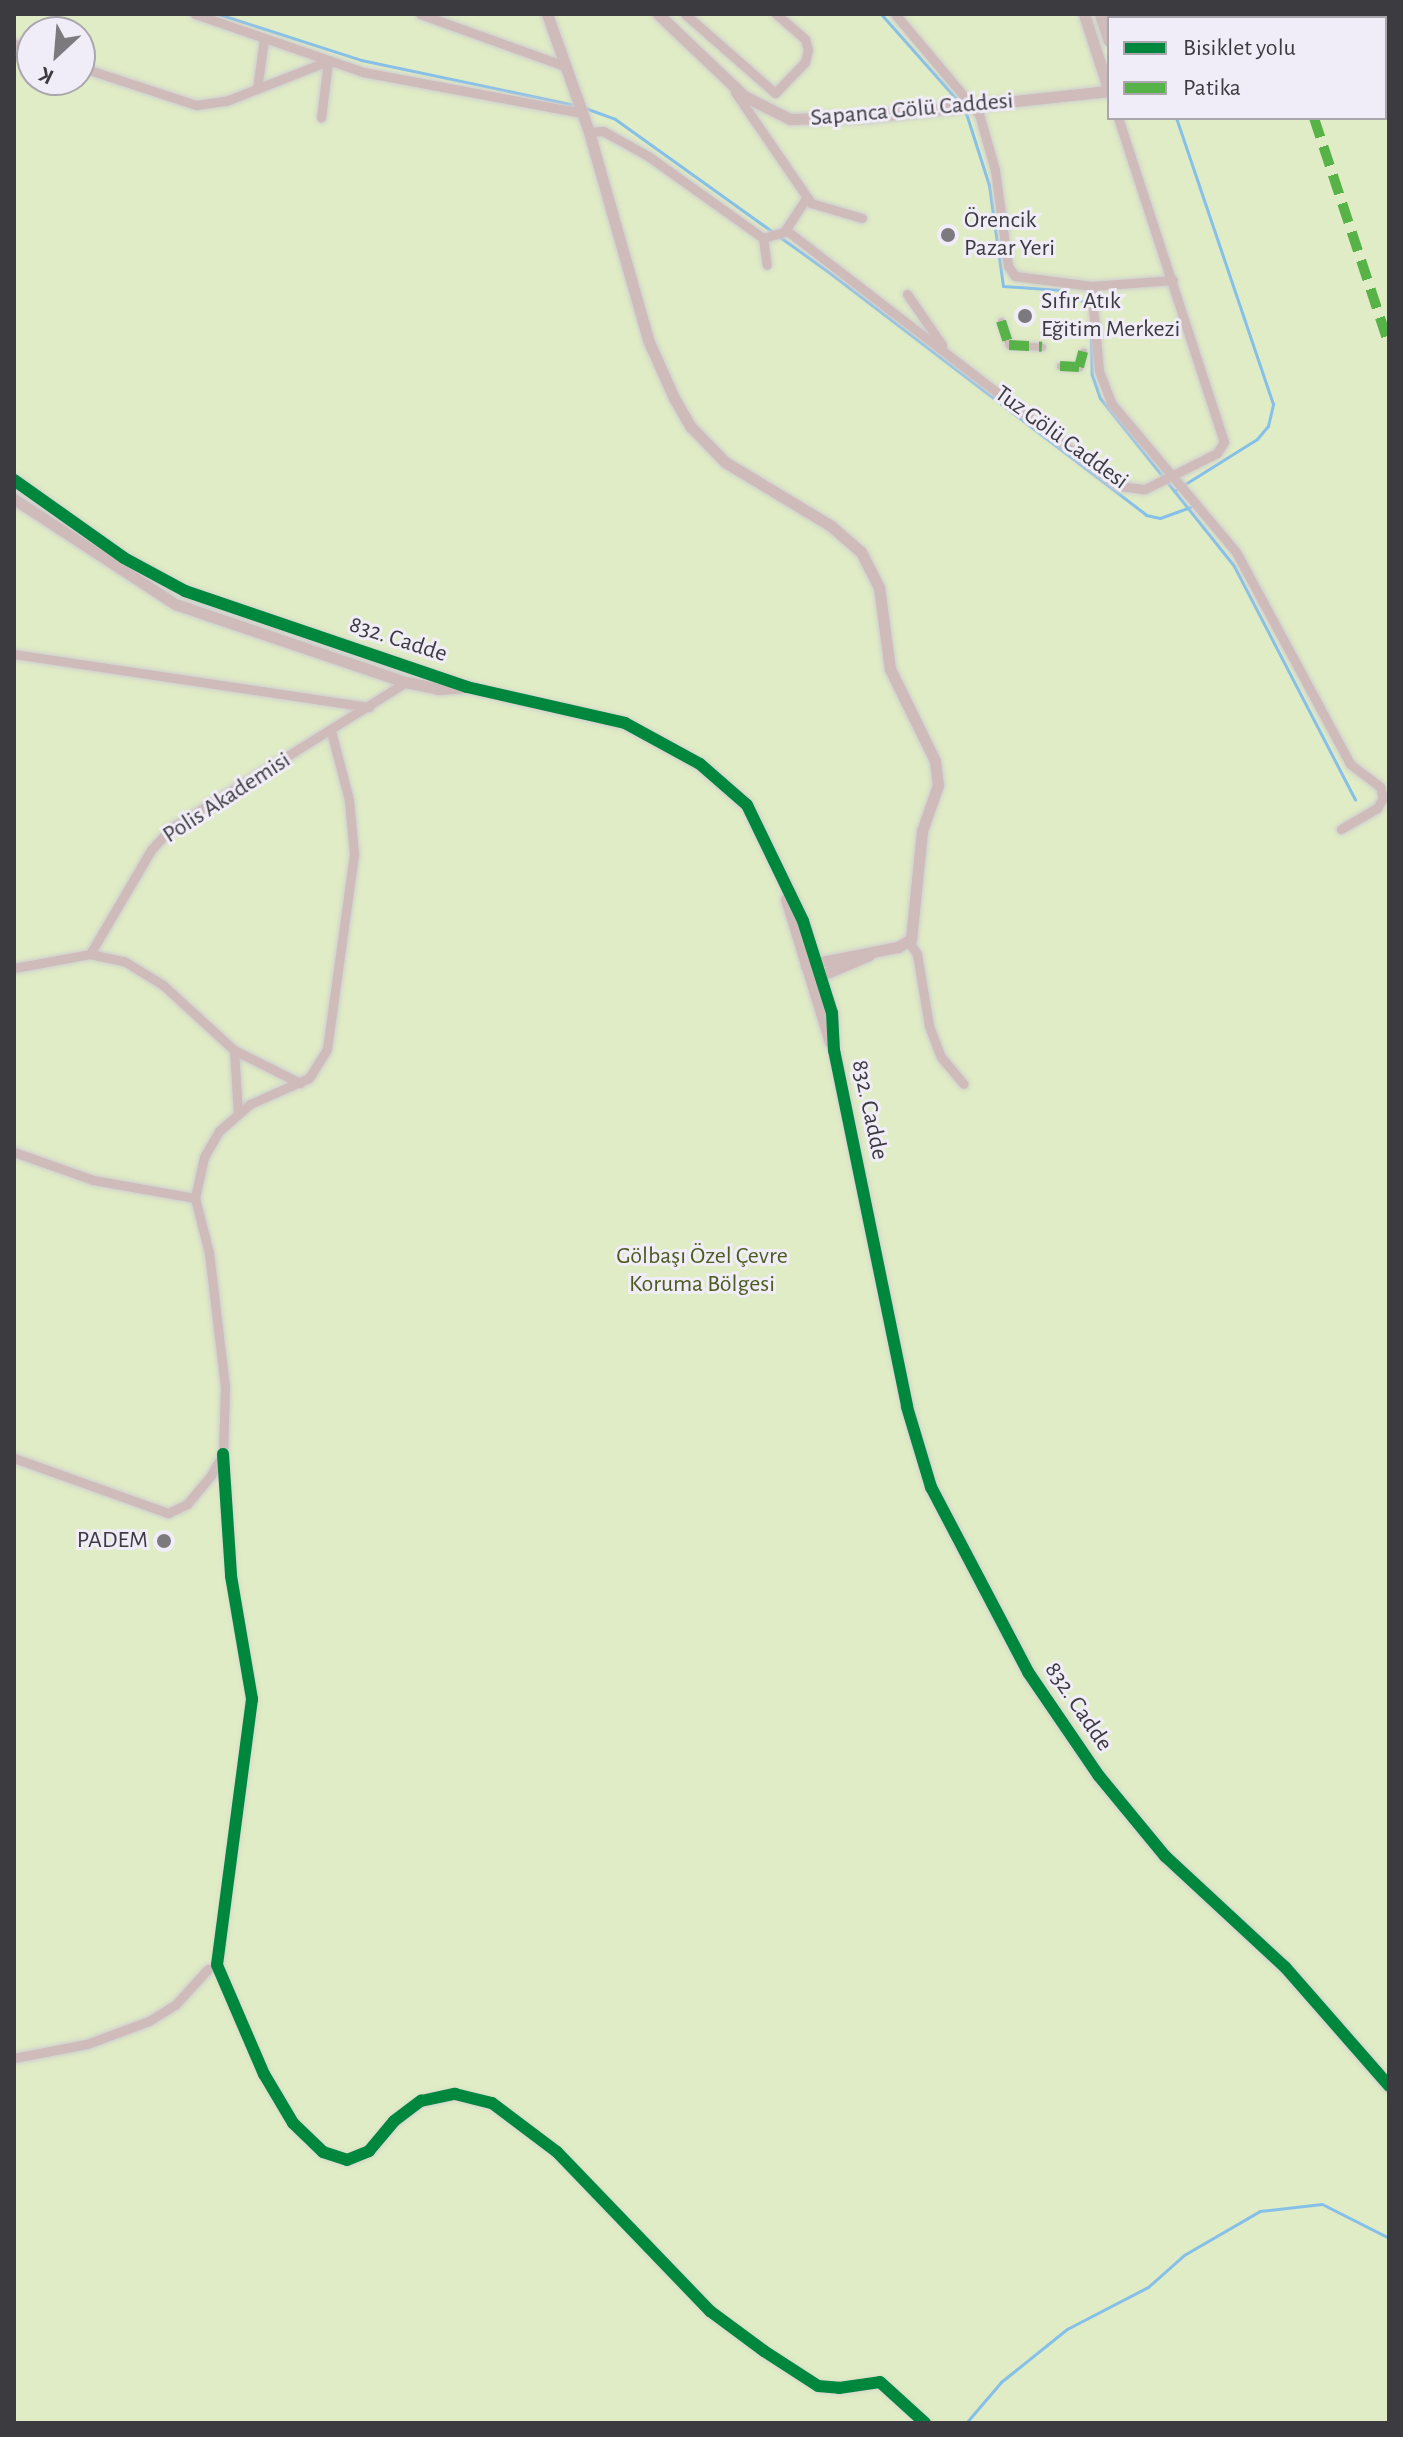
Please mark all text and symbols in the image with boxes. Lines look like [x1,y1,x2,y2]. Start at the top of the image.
north arrow [16,16,96,96]
legend [1107,16,1387,120]
text: Bisiklet yolu [1183,36,1296,60]
text: K [36,63,57,88]
text: Patika [1183,76,1241,100]
street label: Sapanca Gölü Caddesi [809,87,1015,133]
place label: Örencik Pazar Yeri [964,207,1055,263]
marker: Örencik Pazar Yeri [939,226,957,244]
place label: Sıfır Atık Eğitim Merkezi [1041,288,1180,344]
marker: Sıfır Atık Eğitim Merkezi [1016,307,1034,325]
street label: Tuz Gölü Caddesi [989,380,1133,496]
street label: 832. Cadde [345,611,451,669]
street label: Polis Akademisi [158,746,296,850]
street label: 832. Cadde [844,1058,894,1162]
park label: Gölbaşı Özel Çevre Koruma Bölgesi [616,1243,788,1299]
place label: PADEM [77,1527,148,1555]
marker: PADEM [155,1532,173,1550]
street label: 832. Cadde [1038,1657,1118,1757]

